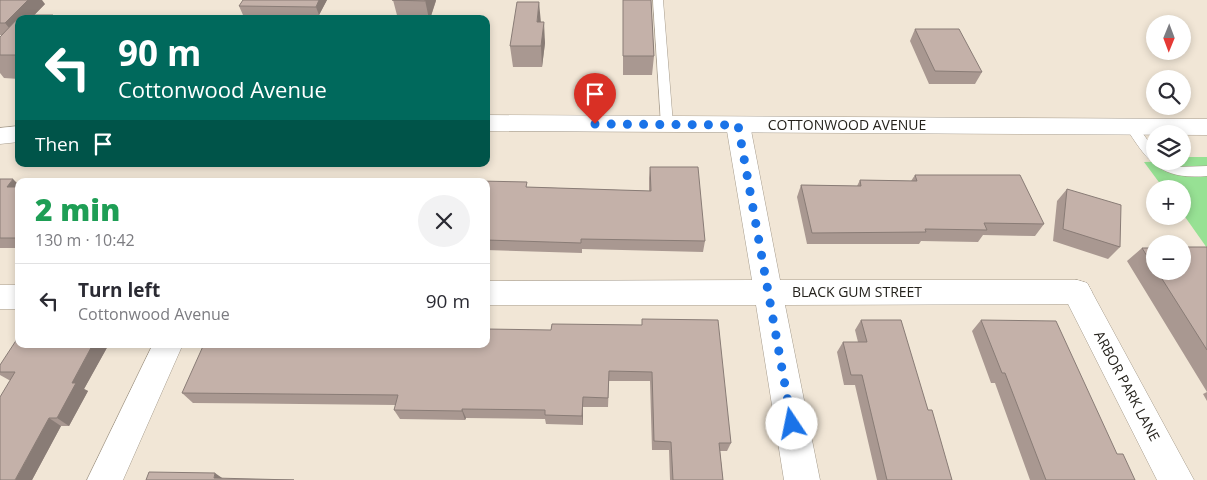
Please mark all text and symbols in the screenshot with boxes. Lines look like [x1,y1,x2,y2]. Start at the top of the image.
north arrow [1146,15,1191,60]
map controls [1146,15,1191,280]
text: 90 m [118,29,201,76]
icon: left [35,35,100,100]
button: search [1146,70,1191,115]
pin [574,73,616,124]
text: Cottonwood Avenue [118,74,327,104]
icon: arrive [581,80,609,108]
street label: COTTONWOOD AVENUE [768,115,926,134]
button: layers [1146,125,1191,170]
icon: arrive [89,130,117,158]
text: Then [35,131,79,157]
button: + [1146,180,1191,225]
text: 2 min [35,189,120,230]
button: close [418,195,470,247]
text: 130 m · 10:42 [35,229,135,251]
button: − [1146,235,1191,280]
text: Turn left [78,277,160,303]
street label: BLACK GUM STREET [792,282,922,301]
icon: left [35,287,63,315]
text: 90 m [426,288,470,314]
text: Cottonwood Avenue [78,303,230,325]
street label: ARBOR PARK LANE [1090,327,1165,444]
position arrow [765,397,817,449]

